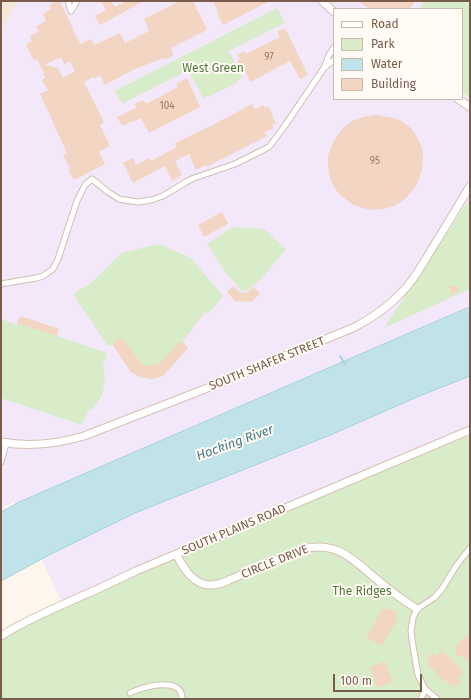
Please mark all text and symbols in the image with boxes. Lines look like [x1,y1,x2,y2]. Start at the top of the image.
legend [333,8,463,100]
text: Road [371,17,399,31]
text: Park [371,37,395,51]
house number: 97 [264,51,274,63]
text: Water [371,57,402,71]
park label: West Green [182,62,244,76]
text: Building [371,77,416,91]
house number: 104 [159,100,175,112]
house number: 95 [370,155,380,167]
street label: SOUTH SHAFER STREET [207,334,327,394]
water label: Hocking River [194,422,276,464]
street label: SOUTH PLAINS ROAD [180,502,288,558]
street label: CIRCLE DRIVE [239,542,311,582]
park label: The Ridges [333,585,391,599]
scale bar [335,666,424,692]
text: 100 m [340,674,372,688]

